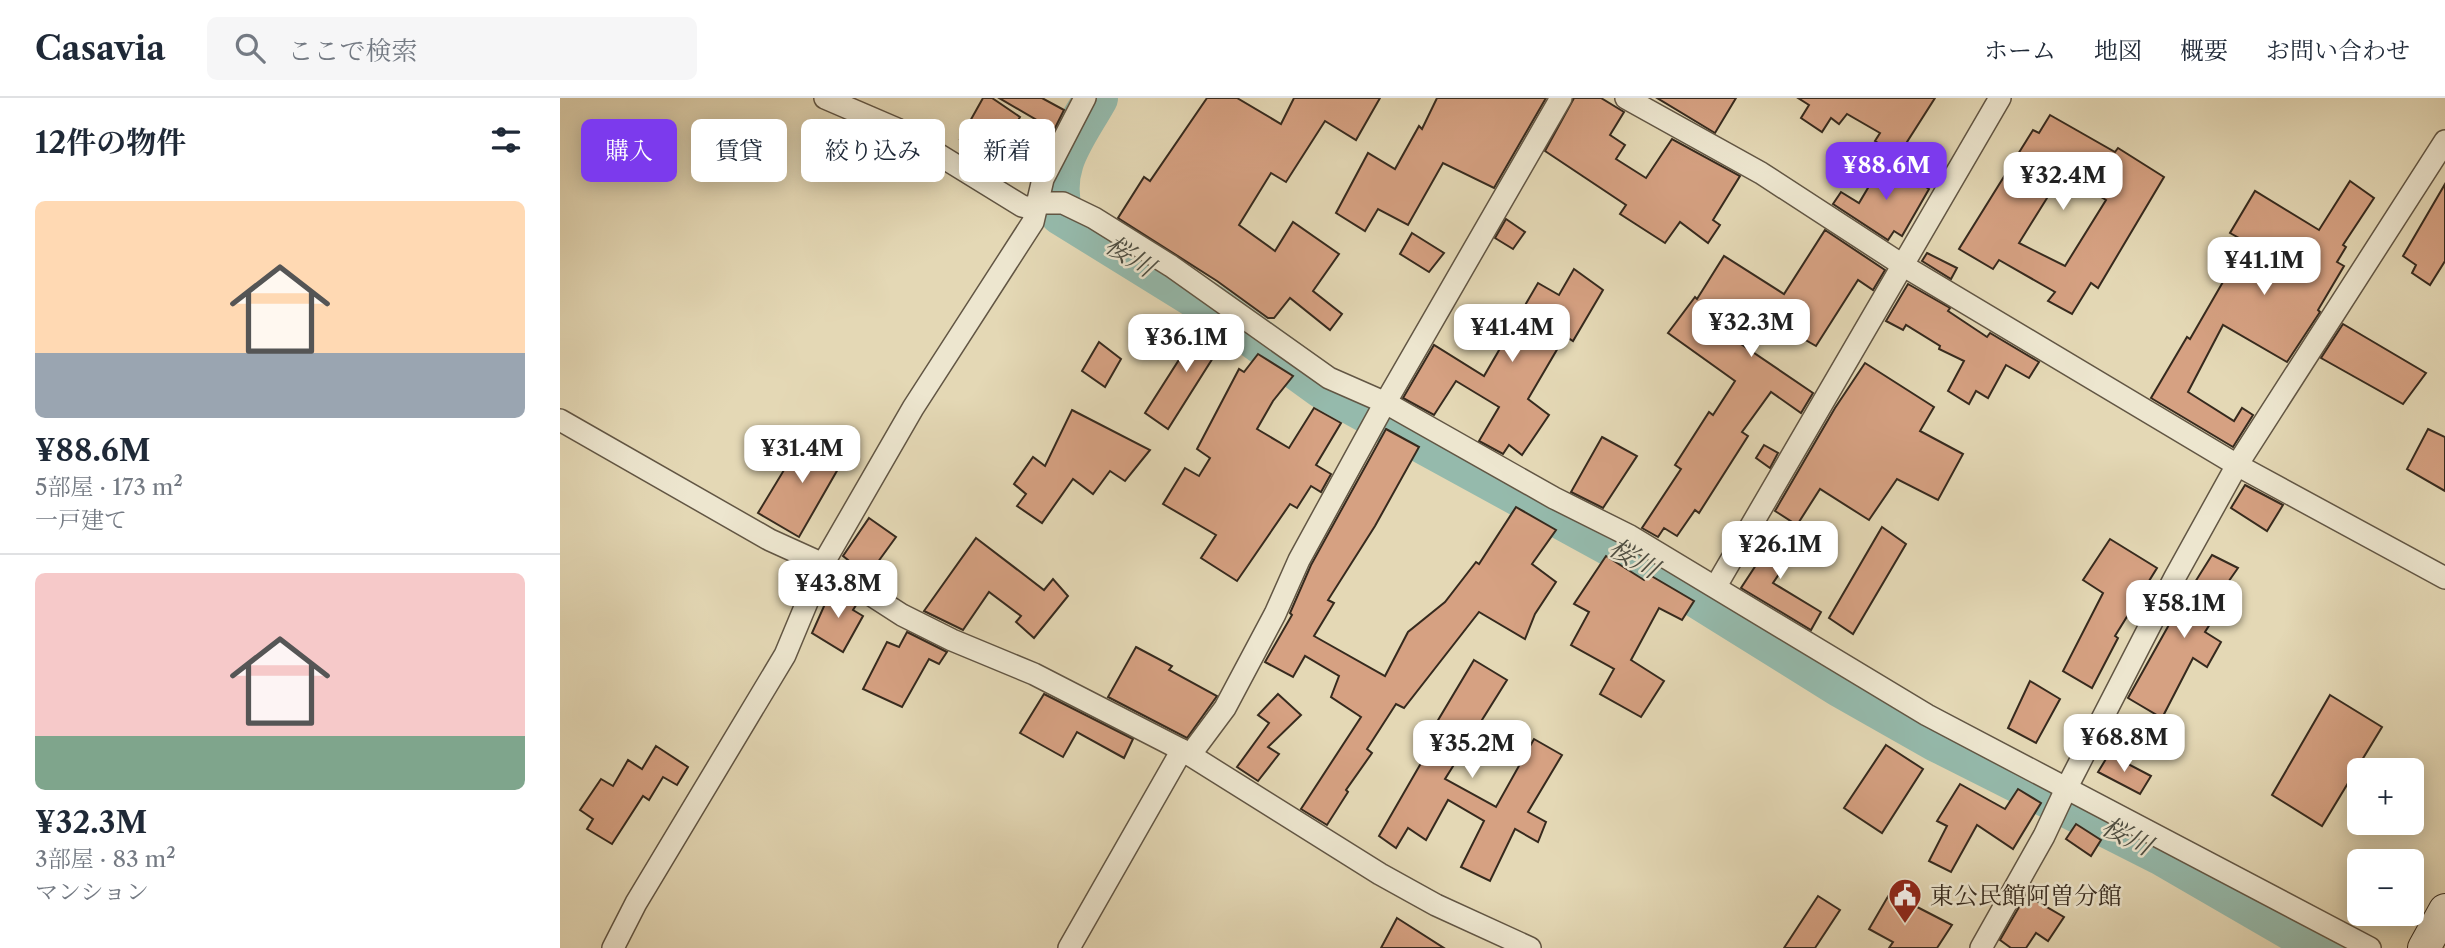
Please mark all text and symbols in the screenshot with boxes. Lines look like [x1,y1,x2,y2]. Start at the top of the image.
search box [207,17,697,80]
text: Casavia [35,28,165,69]
icon: search [231,29,269,67]
text: ここで検索 [287,35,417,67]
text: ホーム [1984,36,2056,65]
text: 地図 [2094,36,2142,65]
text: 概要 [2180,36,2228,65]
text: お問い合わせ [2266,36,2410,65]
chip: 購入 [581,119,677,182]
chip: 賃貸 [691,119,787,182]
chip: 絞り込み [801,119,945,182]
chip: 新着 [959,119,1055,182]
icon: filters [487,121,525,159]
text: 12件の物件 [35,124,186,161]
pin: ¥88.6M [1829,142,1943,202]
text: ¥88.6M [1842,151,1930,179]
pin: ¥32.4M [2006,152,2120,212]
text: ¥32.4M [2020,161,2106,189]
water label: 桜川 [1099,229,1163,285]
pin: ¥41.1M [2207,238,2321,297]
icon: home [217,246,343,372]
text: ¥41.1M [2224,246,2304,274]
pin: ¥32.3M [1694,300,1808,359]
pin: ¥41.4M [1455,304,1569,364]
text: ¥32.3M [1708,308,1794,336]
text: ¥41.4M [1470,313,1554,341]
pin: ¥36.1M [1129,314,1243,374]
text: ¥36.1M [1144,323,1228,351]
pin: ¥31.4M [745,426,859,485]
text: ¥88.6M [35,432,151,469]
text: ¥31.4M [760,434,844,462]
text: 5部屋 · 173 m² [35,473,183,501]
text: 一戸建て [35,506,127,534]
pin: ¥26.1M [1723,522,1837,581]
text: ¥26.1M [1738,530,1822,558]
water label: 桜川 [1603,531,1667,586]
pin: ¥43.8M [781,560,895,620]
text: ¥43.8M [794,569,882,597]
pin: ¥58.1M [2127,580,2241,640]
text: ¥58.1M [2142,589,2226,617]
icon: home [217,618,343,744]
pin: ¥68.8M [2067,714,2181,774]
pin: ¥35.2M [1415,720,1529,780]
text: ¥68.8M [2080,723,2168,751]
text: ¥35.2M [1429,729,1515,757]
map controls [2347,758,2424,926]
button: + [2347,758,2424,835]
text: ¥32.3M [35,804,147,841]
water label: 桜川 [2097,810,2160,863]
text: 3部屋 · 83 m² [35,845,176,873]
button: − [2347,849,2424,926]
public building icon: 東公民館阿曽分館 [1886,876,1924,925]
text: マンション [35,878,149,906]
place label: 東公民館阿曽分館 [1930,881,2122,910]

